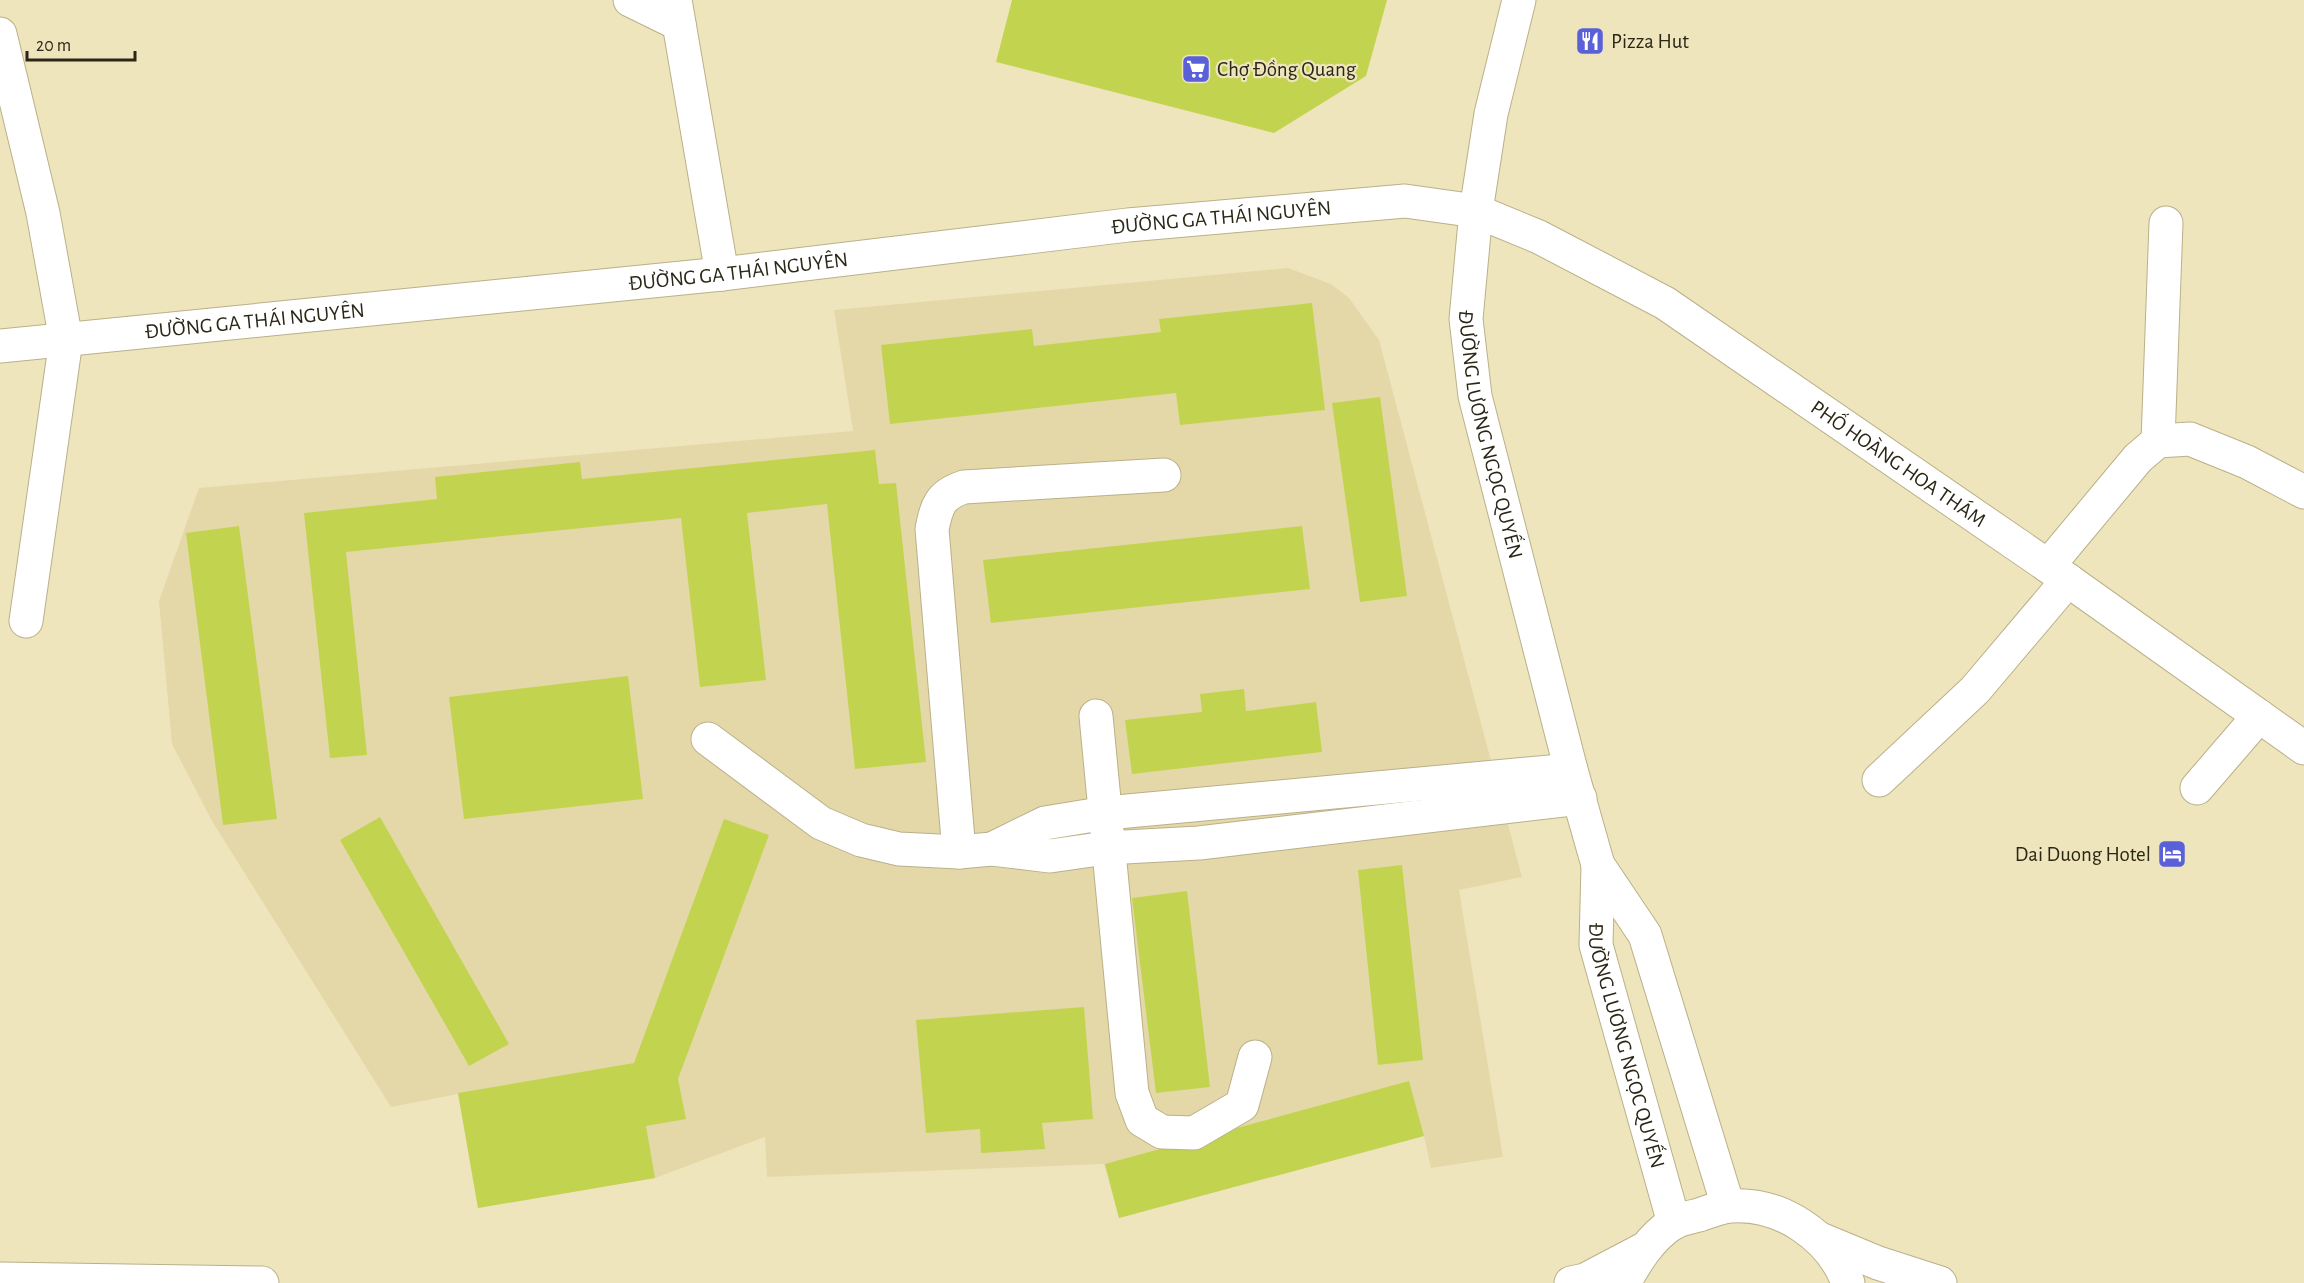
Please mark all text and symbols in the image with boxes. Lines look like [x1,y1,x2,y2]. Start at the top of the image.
scale bar [27,24,135,62]
restaurant icon: Pizza Hut [1574,25,1606,57]
place label: Pizza Hut [1611,31,1689,52]
text: 20 m [36,37,71,55]
supermarket icon: Chợ Đồng Quang [1180,53,1212,85]
place label: Chợ Đồng Quang [1217,59,1357,80]
street label: ĐƯỜNG GA THÁI NGUYÊN [1110,196,1332,237]
street label: ĐƯỜNG GA THÁI NGUYÊN [627,248,849,294]
street label: ĐƯỜNG GA THÁI NGUYÊN [144,299,366,342]
street label: ĐƯỜNG LƯƠNG NGỌC QUYẾN [1455,309,1527,561]
street label: PHỐ HOÀNG HOA THÁM [1807,396,1990,531]
hotel icon: Dai Duong Hotel [2156,838,2188,870]
place label: Dai Duong Hotel [2015,844,2151,865]
street label: ĐƯỜNG LƯƠNG NGỌC QUYẾN [1585,922,1669,1171]

